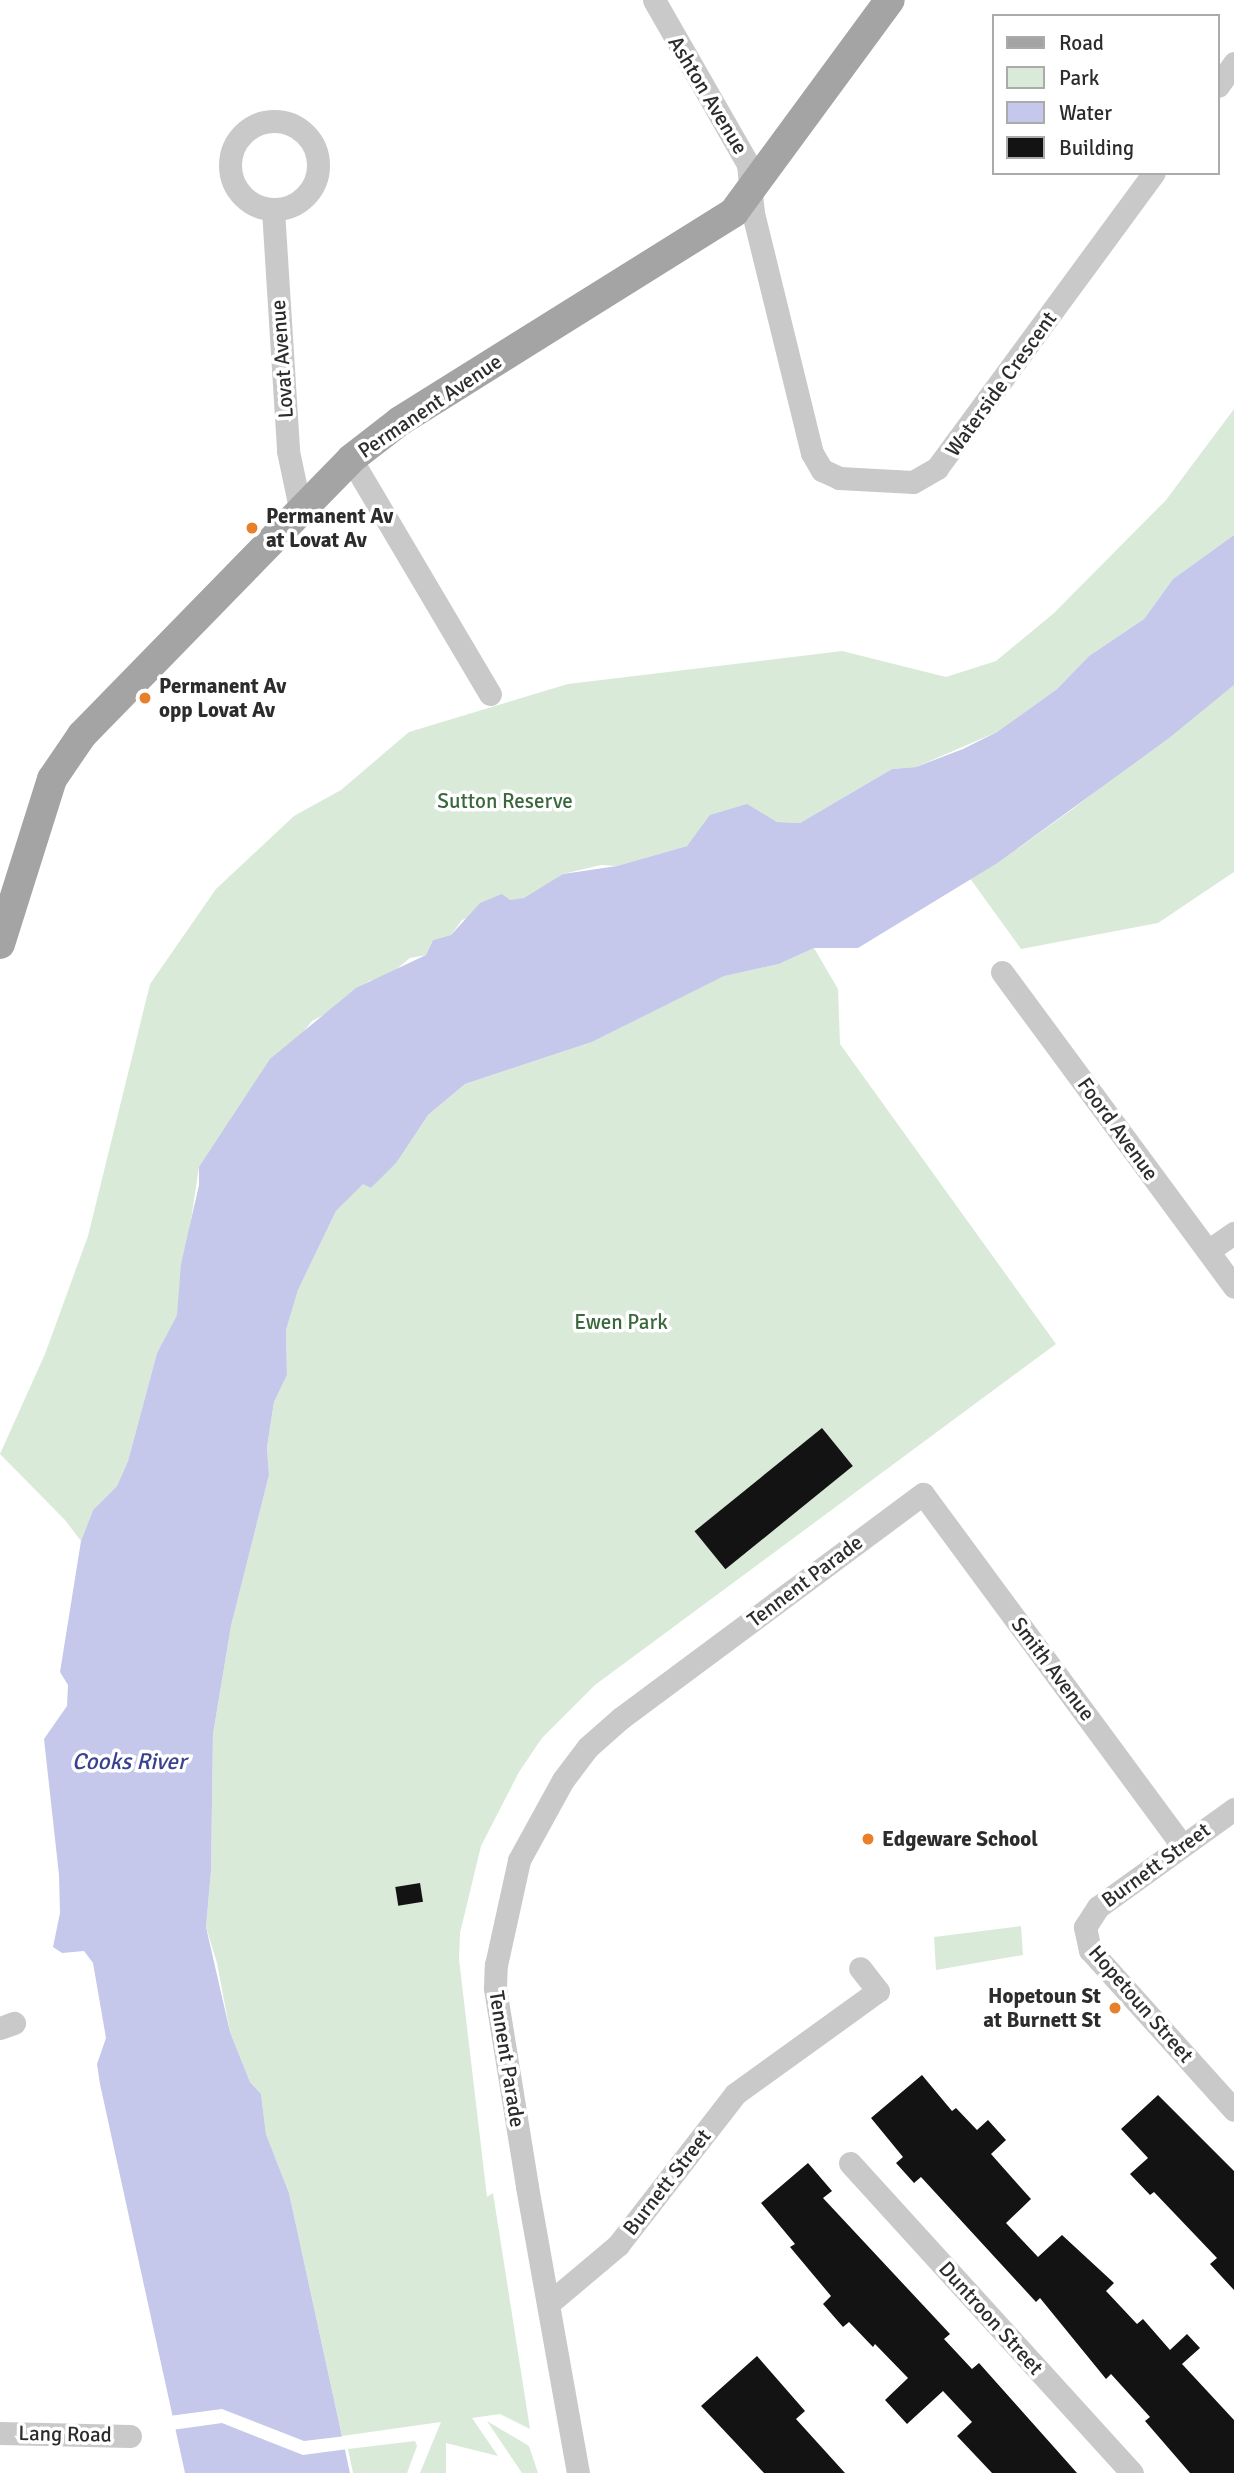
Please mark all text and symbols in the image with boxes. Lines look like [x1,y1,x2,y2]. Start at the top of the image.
legend [992,14,1220,175]
text: Road [1059,30,1104,56]
street label: Ashton Avenue [663,31,753,159]
text: Park [1059,65,1099,91]
text: Water [1059,100,1112,126]
text: Building [1059,135,1134,161]
street label: Lovat Avenue [265,299,299,419]
street label: Waterside Crescent [940,307,1062,461]
street label: Permanent Avenue [353,349,507,463]
place label: Permanent Av at Lovat Av [266,503,393,553]
marker: Permanent Av at Lovat Av [244,520,260,536]
place label: Permanent Av opp Lovat Av [159,673,286,723]
marker: Permanent Av opp Lovat Av [137,690,153,706]
park label: Sutton Reserve [437,788,573,814]
street label: Foord Avenue [1072,1073,1164,1185]
park label: Ewen Park [574,1309,668,1335]
street label: Tennent Parade [742,1529,868,1633]
street label: Smith Avenue [1006,1612,1100,1726]
water label: Cooks River [72,1748,186,1776]
street label: Burnett Street [1097,1817,1215,1913]
place label: Edgeware School [882,1826,1038,1852]
marker: Edgeware School [860,1831,876,1847]
street label: Hopetoun Street [1083,1940,1199,2068]
place label: Hopetoun St at Burnett St [983,1983,1101,2033]
street label: Tennent Parade [484,1989,530,2129]
marker: Hopetoun St at Burnett St [1107,2000,1123,2016]
street label: Burnett Street [618,2124,716,2240]
street label: Duntroon Street [934,2256,1048,2380]
street label: Lang Road [18,2421,112,2447]

